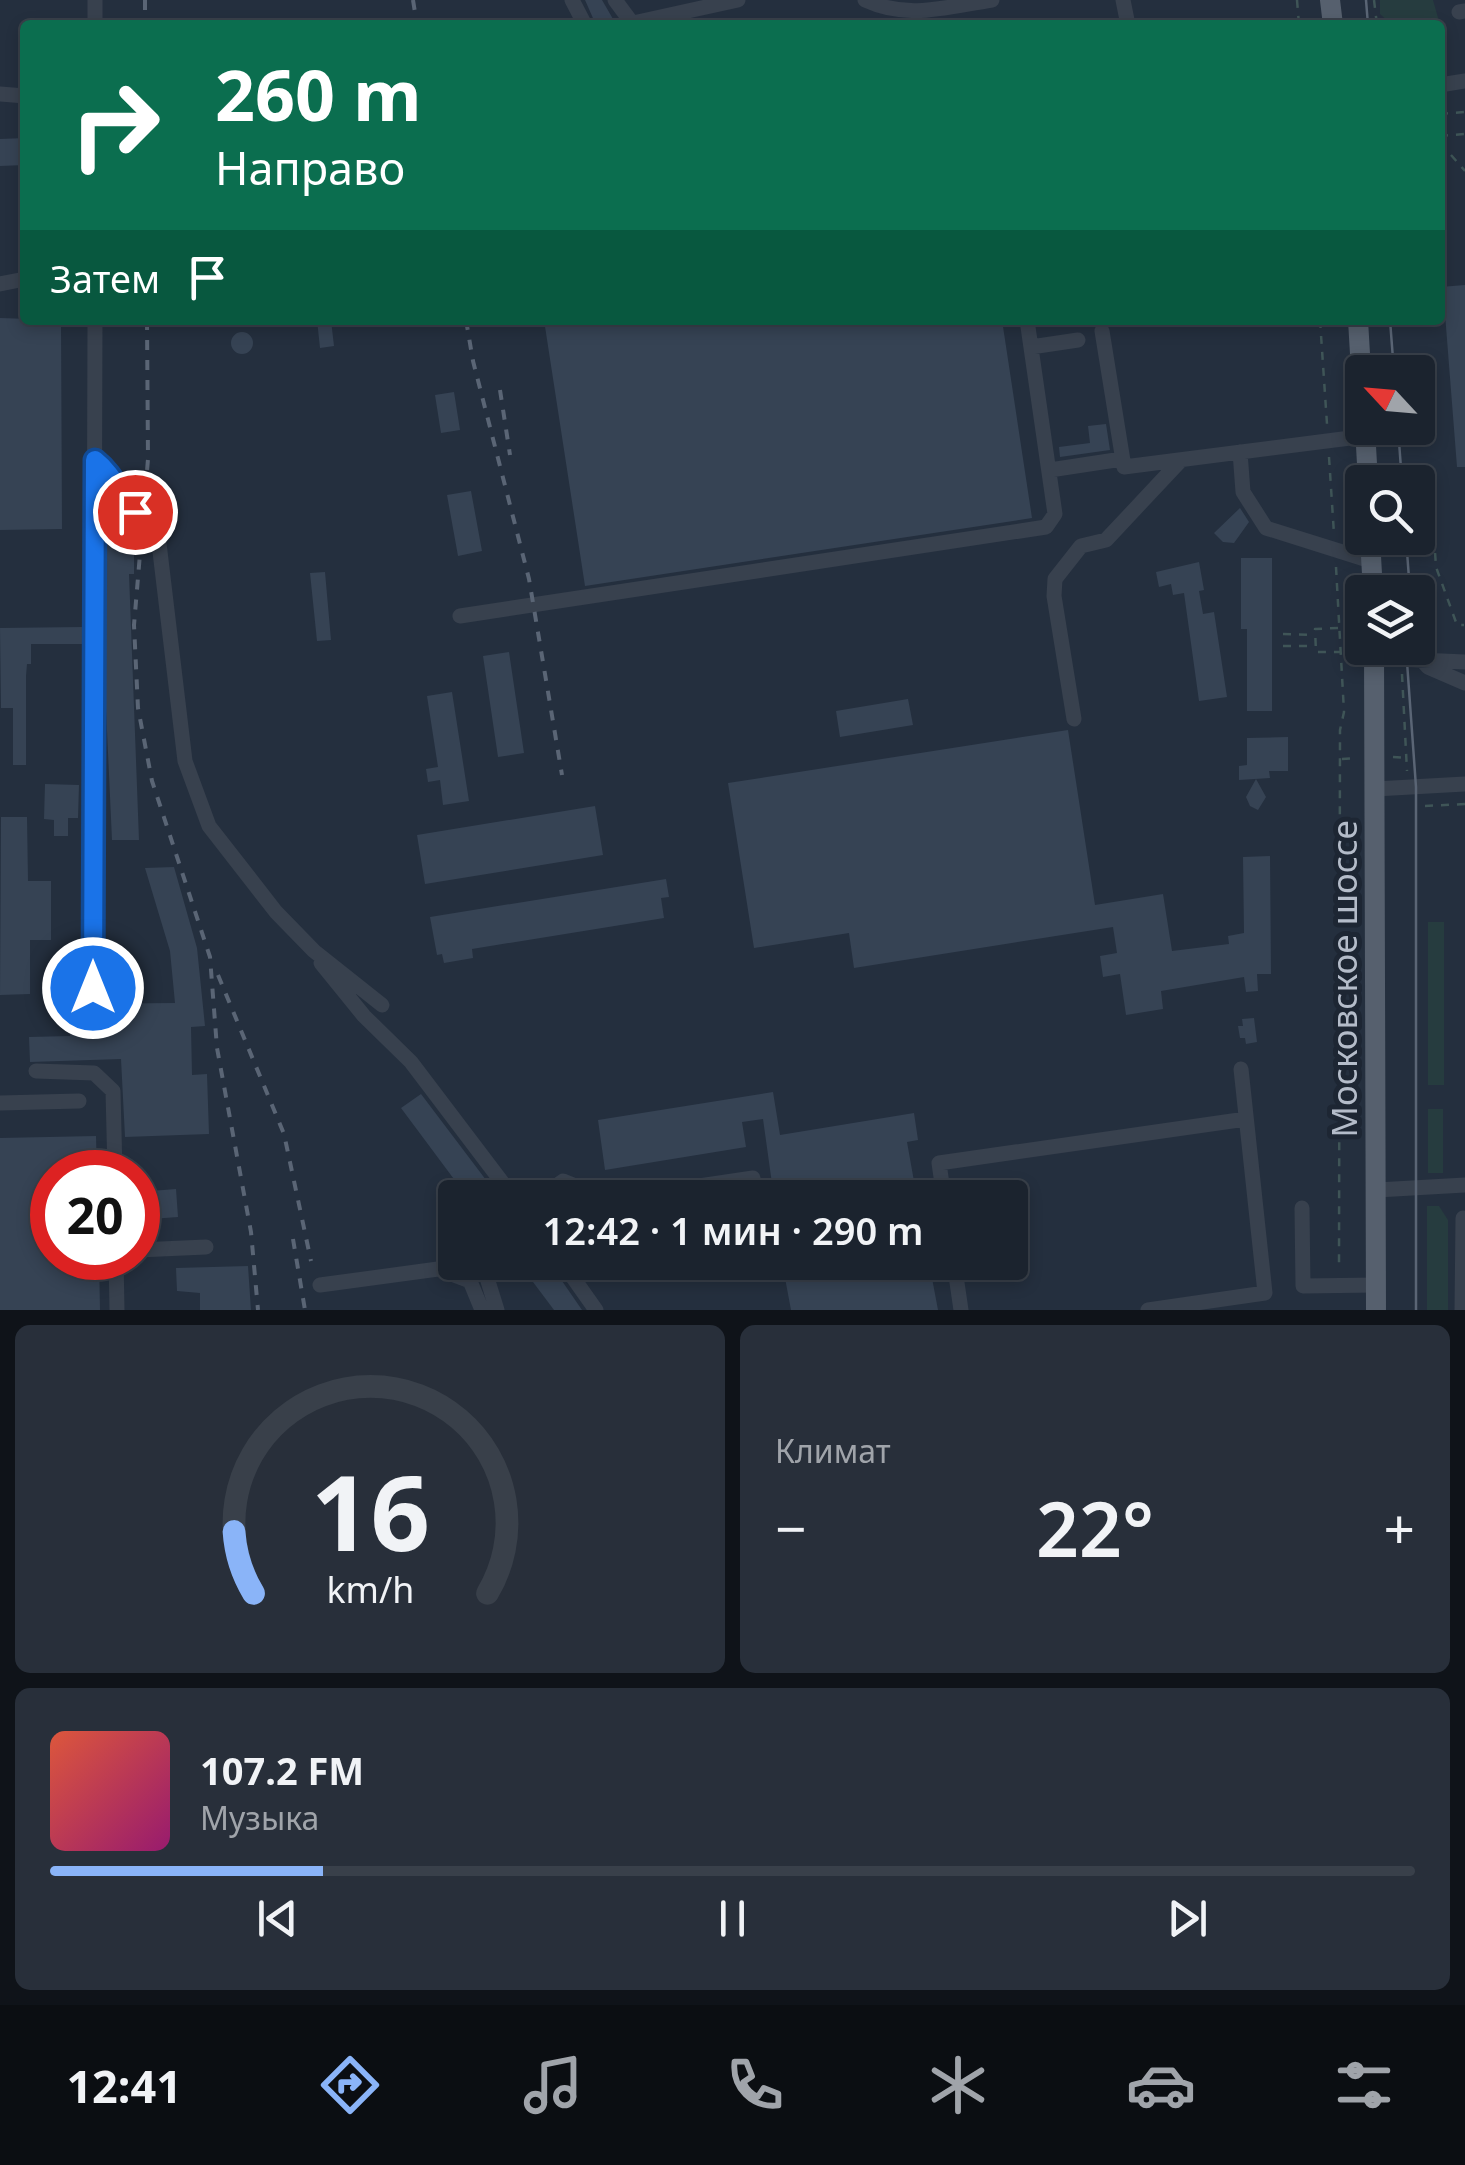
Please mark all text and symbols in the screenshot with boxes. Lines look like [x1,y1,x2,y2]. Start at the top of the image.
text: 260 m [215,46,422,142]
icon: right [50,60,180,190]
text: Направо [215,137,405,198]
icon: arrive [180,250,235,305]
text: Затем [50,252,160,304]
north arrow [1345,355,1435,445]
map controls [1345,355,1435,665]
button: search [1345,465,1435,555]
pin [93,470,178,555]
icon: arrive [108,485,163,540]
button: layers [1345,575,1435,665]
street label: Московское шоссе [1320,820,1367,1138]
position arrow [41,936,145,1040]
speed limit sign: 20 [30,1150,160,1280]
text: 12:42 · 1 мин · 290 m [542,1204,924,1256]
text: Климат [775,1429,891,1472]
text: 16 [311,1440,429,1581]
text: 22° [1036,1477,1154,1579]
text: − [775,1490,806,1565]
text: + [1384,1490,1415,1565]
text: km/h [326,1565,414,1613]
text: 107.2 FM [200,1744,364,1796]
text: Музыка [200,1796,319,1839]
icon: previous [250,1891,305,1946]
icon: pause [705,1891,760,1946]
icon: next [1160,1891,1215,1946]
icon: directions [315,2050,385,2120]
icon: music [518,2050,588,2120]
icon: phone [720,2050,790,2120]
icon: climate [923,2050,993,2120]
icon: car [1126,2050,1196,2120]
icon: filters [1329,2050,1399,2120]
text: 12:41 [66,2055,182,2116]

